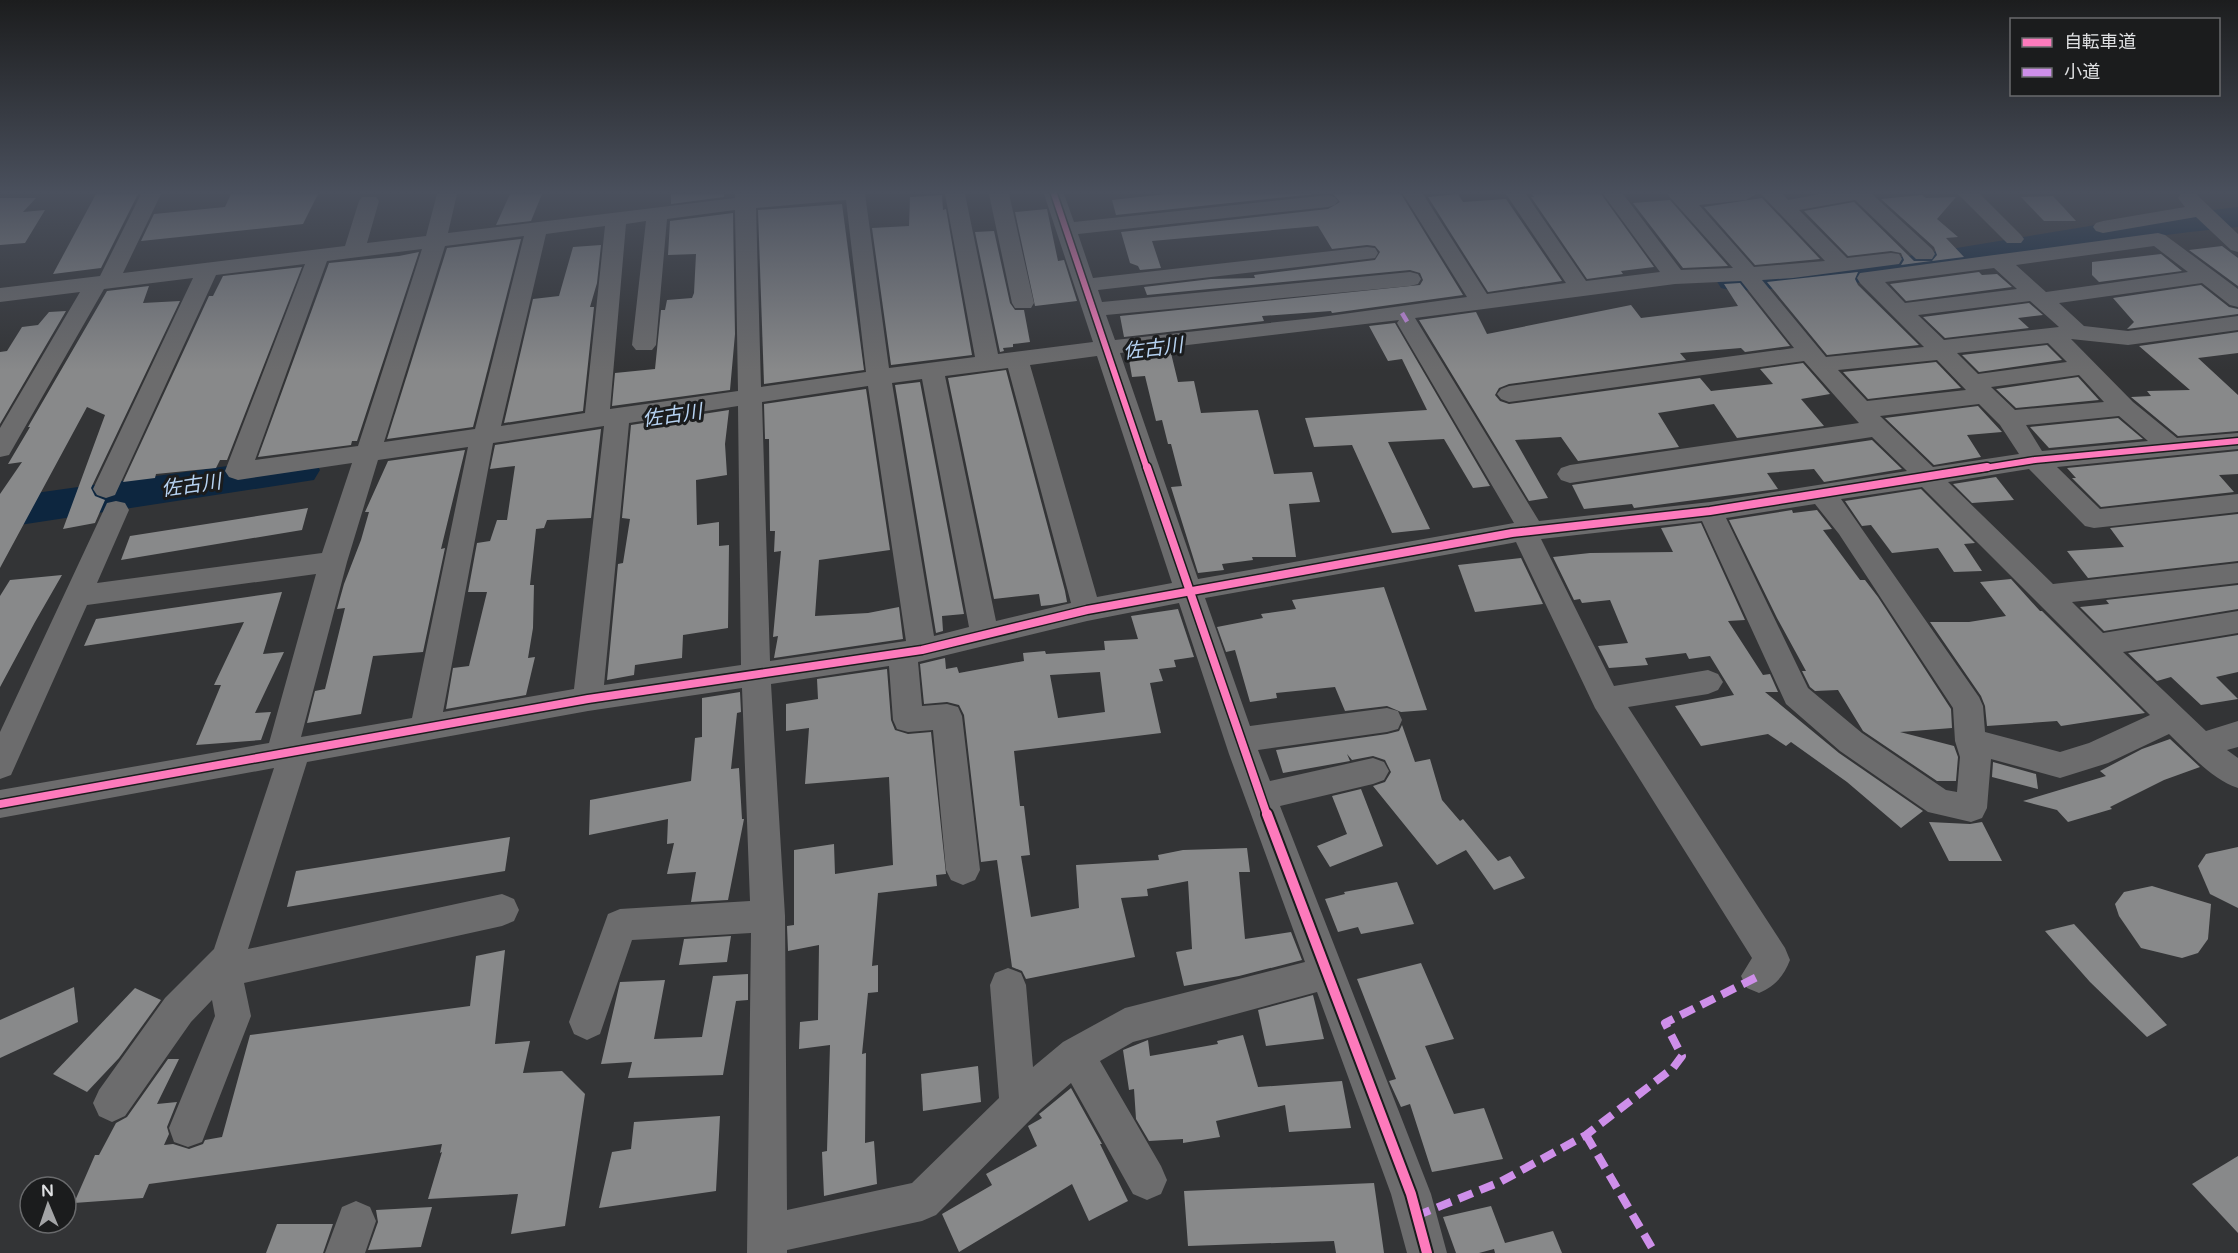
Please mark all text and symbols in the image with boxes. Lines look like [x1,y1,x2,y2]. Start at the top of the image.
legend [2010,18,2220,96]
text: 自転車道 [2064,31,2136,53]
text: 小道 [2064,61,2100,83]
water label: 佐古川 [1122,333,1186,365]
water label: 佐古川 [641,400,705,432]
water label: 佐古川 [160,470,224,502]
north arrow [18,1175,78,1235]
text: N [41,1181,54,1201]

